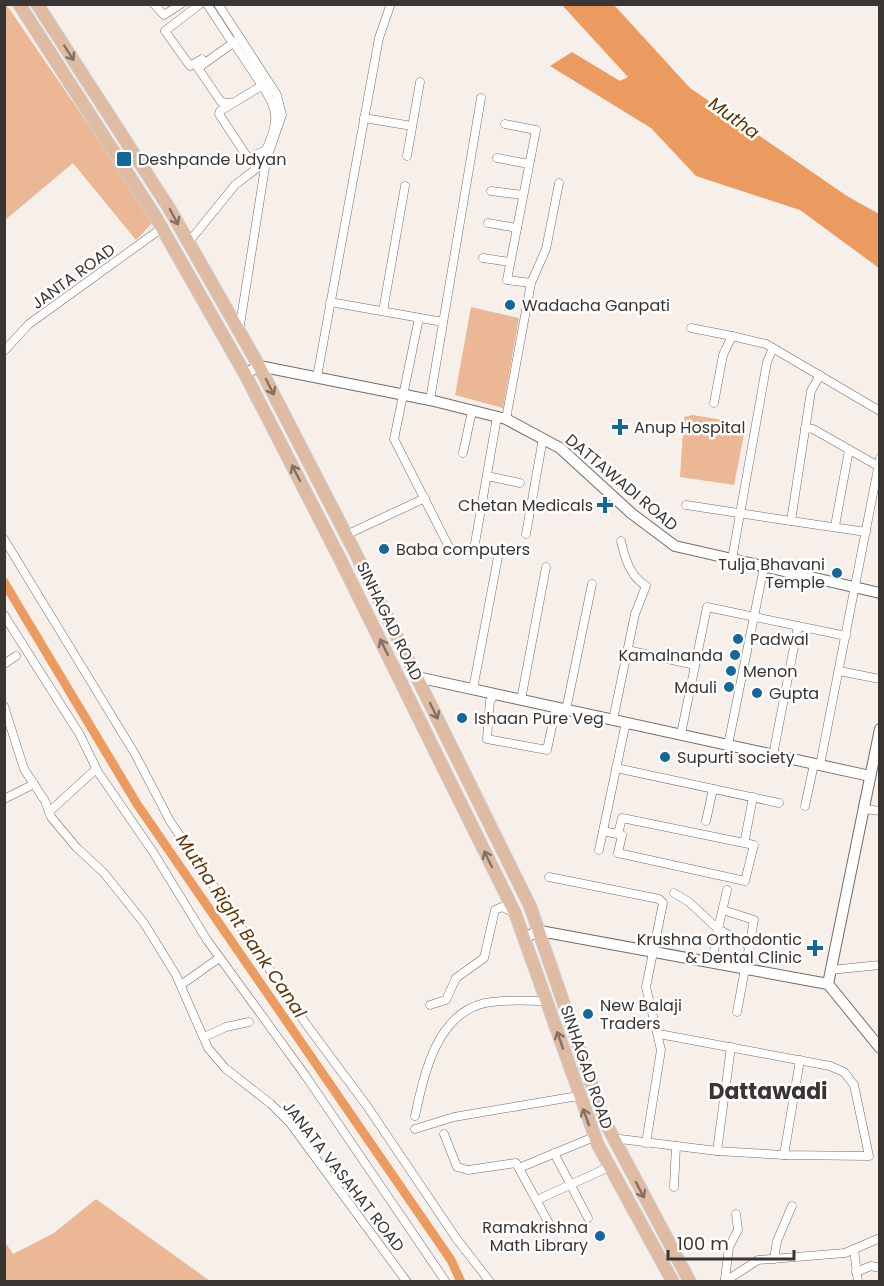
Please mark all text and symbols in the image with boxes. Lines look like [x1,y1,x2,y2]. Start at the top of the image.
one-way arrow [62,45,75,62]
water label: Mutha [704,91,765,145]
place label: Deshpande Udyan [138,148,286,171]
marker: Deshpande Udyan [115,150,133,168]
one-way arrow [168,208,180,225]
street label: JANTA ROAD [27,238,120,315]
place label: Wadacha Ganpati [522,294,670,317]
marker: Wadacha Ganpati [503,298,517,312]
one-way arrow [265,378,276,396]
place label: Anup Hospital [634,416,745,439]
marker: Anup Hospital [611,418,629,436]
street label: DATTAWADI ROAD [560,428,683,536]
one-way arrow [289,464,301,482]
place label: Chetan Medicals [458,494,593,517]
marker: Chetan Medicals [598,498,612,512]
place label: Baba computers [396,538,530,561]
marker: Baba computers [377,542,391,556]
place label: Tulja Bhavani Temple [718,553,825,594]
street label: SINHAGAD ROAD [351,558,428,685]
marker: Tulja Bhavani Temple [830,566,844,580]
place label: Padwal [750,628,809,651]
marker: Padwal [731,632,745,646]
one-way arrow [378,638,389,656]
place label: Kamalnanda [618,644,723,667]
marker: Kamalnanda [728,648,742,662]
place label: Menon [743,660,797,683]
marker: Menon [724,664,738,678]
place label: Mauli [674,676,717,699]
marker: Mauli [722,680,736,694]
place label: Gupta [769,682,819,705]
marker: Gupta [750,686,764,700]
one-way arrow [428,702,440,720]
place label: Ishaan Pure Veg [474,707,604,730]
marker: Ishaan Pure Veg [455,711,469,725]
place label: Supurti society [677,746,795,769]
marker: Supurti society [658,750,672,764]
water label: Mutha Right Bank Canal [170,829,313,1023]
one-way arrow [482,851,494,869]
place label: Krushna Orthodontic & Dental Clinic [637,928,802,969]
marker: Krushna Orthodontic & Dental Clinic [806,939,824,957]
place label: New Balaji Traders [600,994,682,1035]
street label: SINHAGAD ROAD [555,1002,619,1132]
marker: New Balaji Traders [581,1007,595,1021]
one-way arrow [553,1032,564,1050]
district label: Dattawadi [708,1076,828,1107]
street label: JANATA VASAHAT ROAD [277,1096,410,1257]
one-way arrow [579,1108,590,1127]
one-way arrow [634,1181,646,1198]
place label: Ramakrishna Math Library [482,1216,588,1257]
scale bar [668,1223,794,1261]
marker: Ramakrishna Math Library [593,1229,607,1243]
text: 100 m [677,1231,729,1256]

